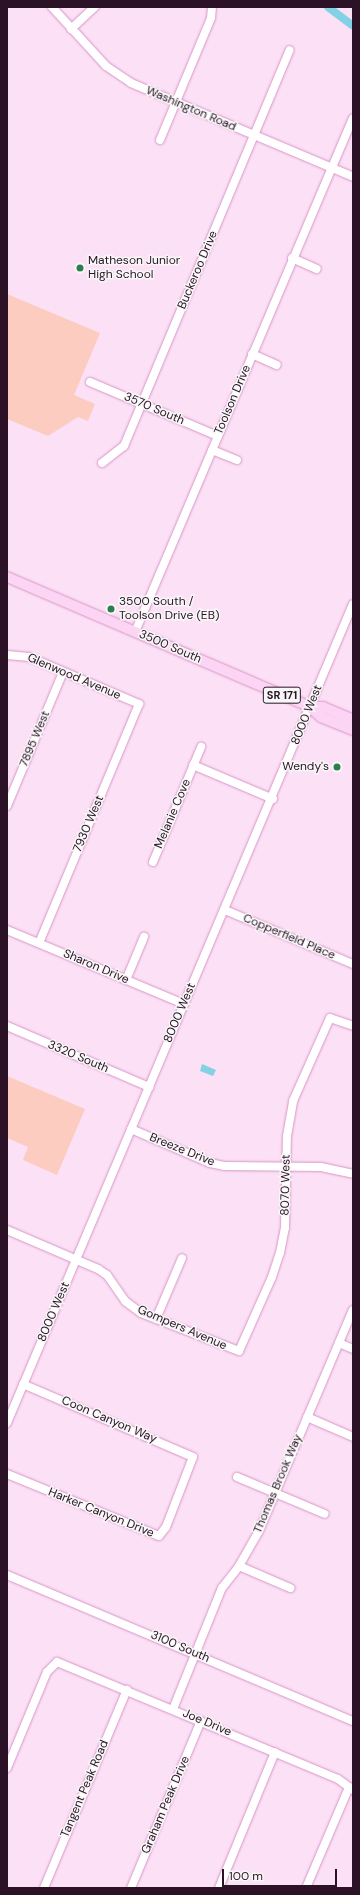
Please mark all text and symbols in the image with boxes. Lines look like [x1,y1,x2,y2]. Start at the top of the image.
street label: Washington Road [144,83,238,135]
street label: Buckeroo Drive [175,229,221,311]
place label: Matheson Junior High School [88,254,180,282]
marker: Matheson Junior High School [75,263,85,273]
street label: Toolson Drive [212,363,254,437]
street label: 3570 South [122,390,186,428]
place label: 3500 South / Toolson Drive (EB) [119,595,219,623]
marker: 3500 South / Toolson Drive (EB) [106,604,116,614]
street label: 3500 South [137,627,203,667]
street label: Glenwood Avenue [25,651,123,703]
street label: 8000 West [288,683,326,747]
road number: SR 171 [262,686,302,704]
street label: 7895 West [17,709,53,769]
place label: Wendy's [282,760,329,774]
marker: Wendy's [332,762,342,772]
street label: Melanie Cove [152,777,194,851]
street label: 7930 West [71,793,107,855]
street label: Copperfield Place [241,911,337,963]
street label: Sharon Drive [61,947,131,987]
street label: 8000 West [161,981,199,1045]
street label: 3320 South [45,1038,111,1076]
street label: Breeze Drive [147,1130,217,1170]
street label: 8070 West [278,1154,294,1216]
street label: 8000 West [35,1280,73,1344]
street label: Gompers Avenue [135,1303,229,1353]
street label: Coon Canyon Way [59,1393,159,1447]
street label: Thomas Brook Way [251,1432,305,1536]
street label: Harker Canyon Drive [46,1485,156,1541]
street label: 3100 South [148,1628,212,1666]
street label: Joe Drive [180,1706,234,1740]
street label: Tangent Peak Road [58,1738,112,1840]
street label: Graham Peak Drive [139,1754,193,1856]
scale bar [224,1861,339,1887]
text: 100 m [229,1868,263,1884]

